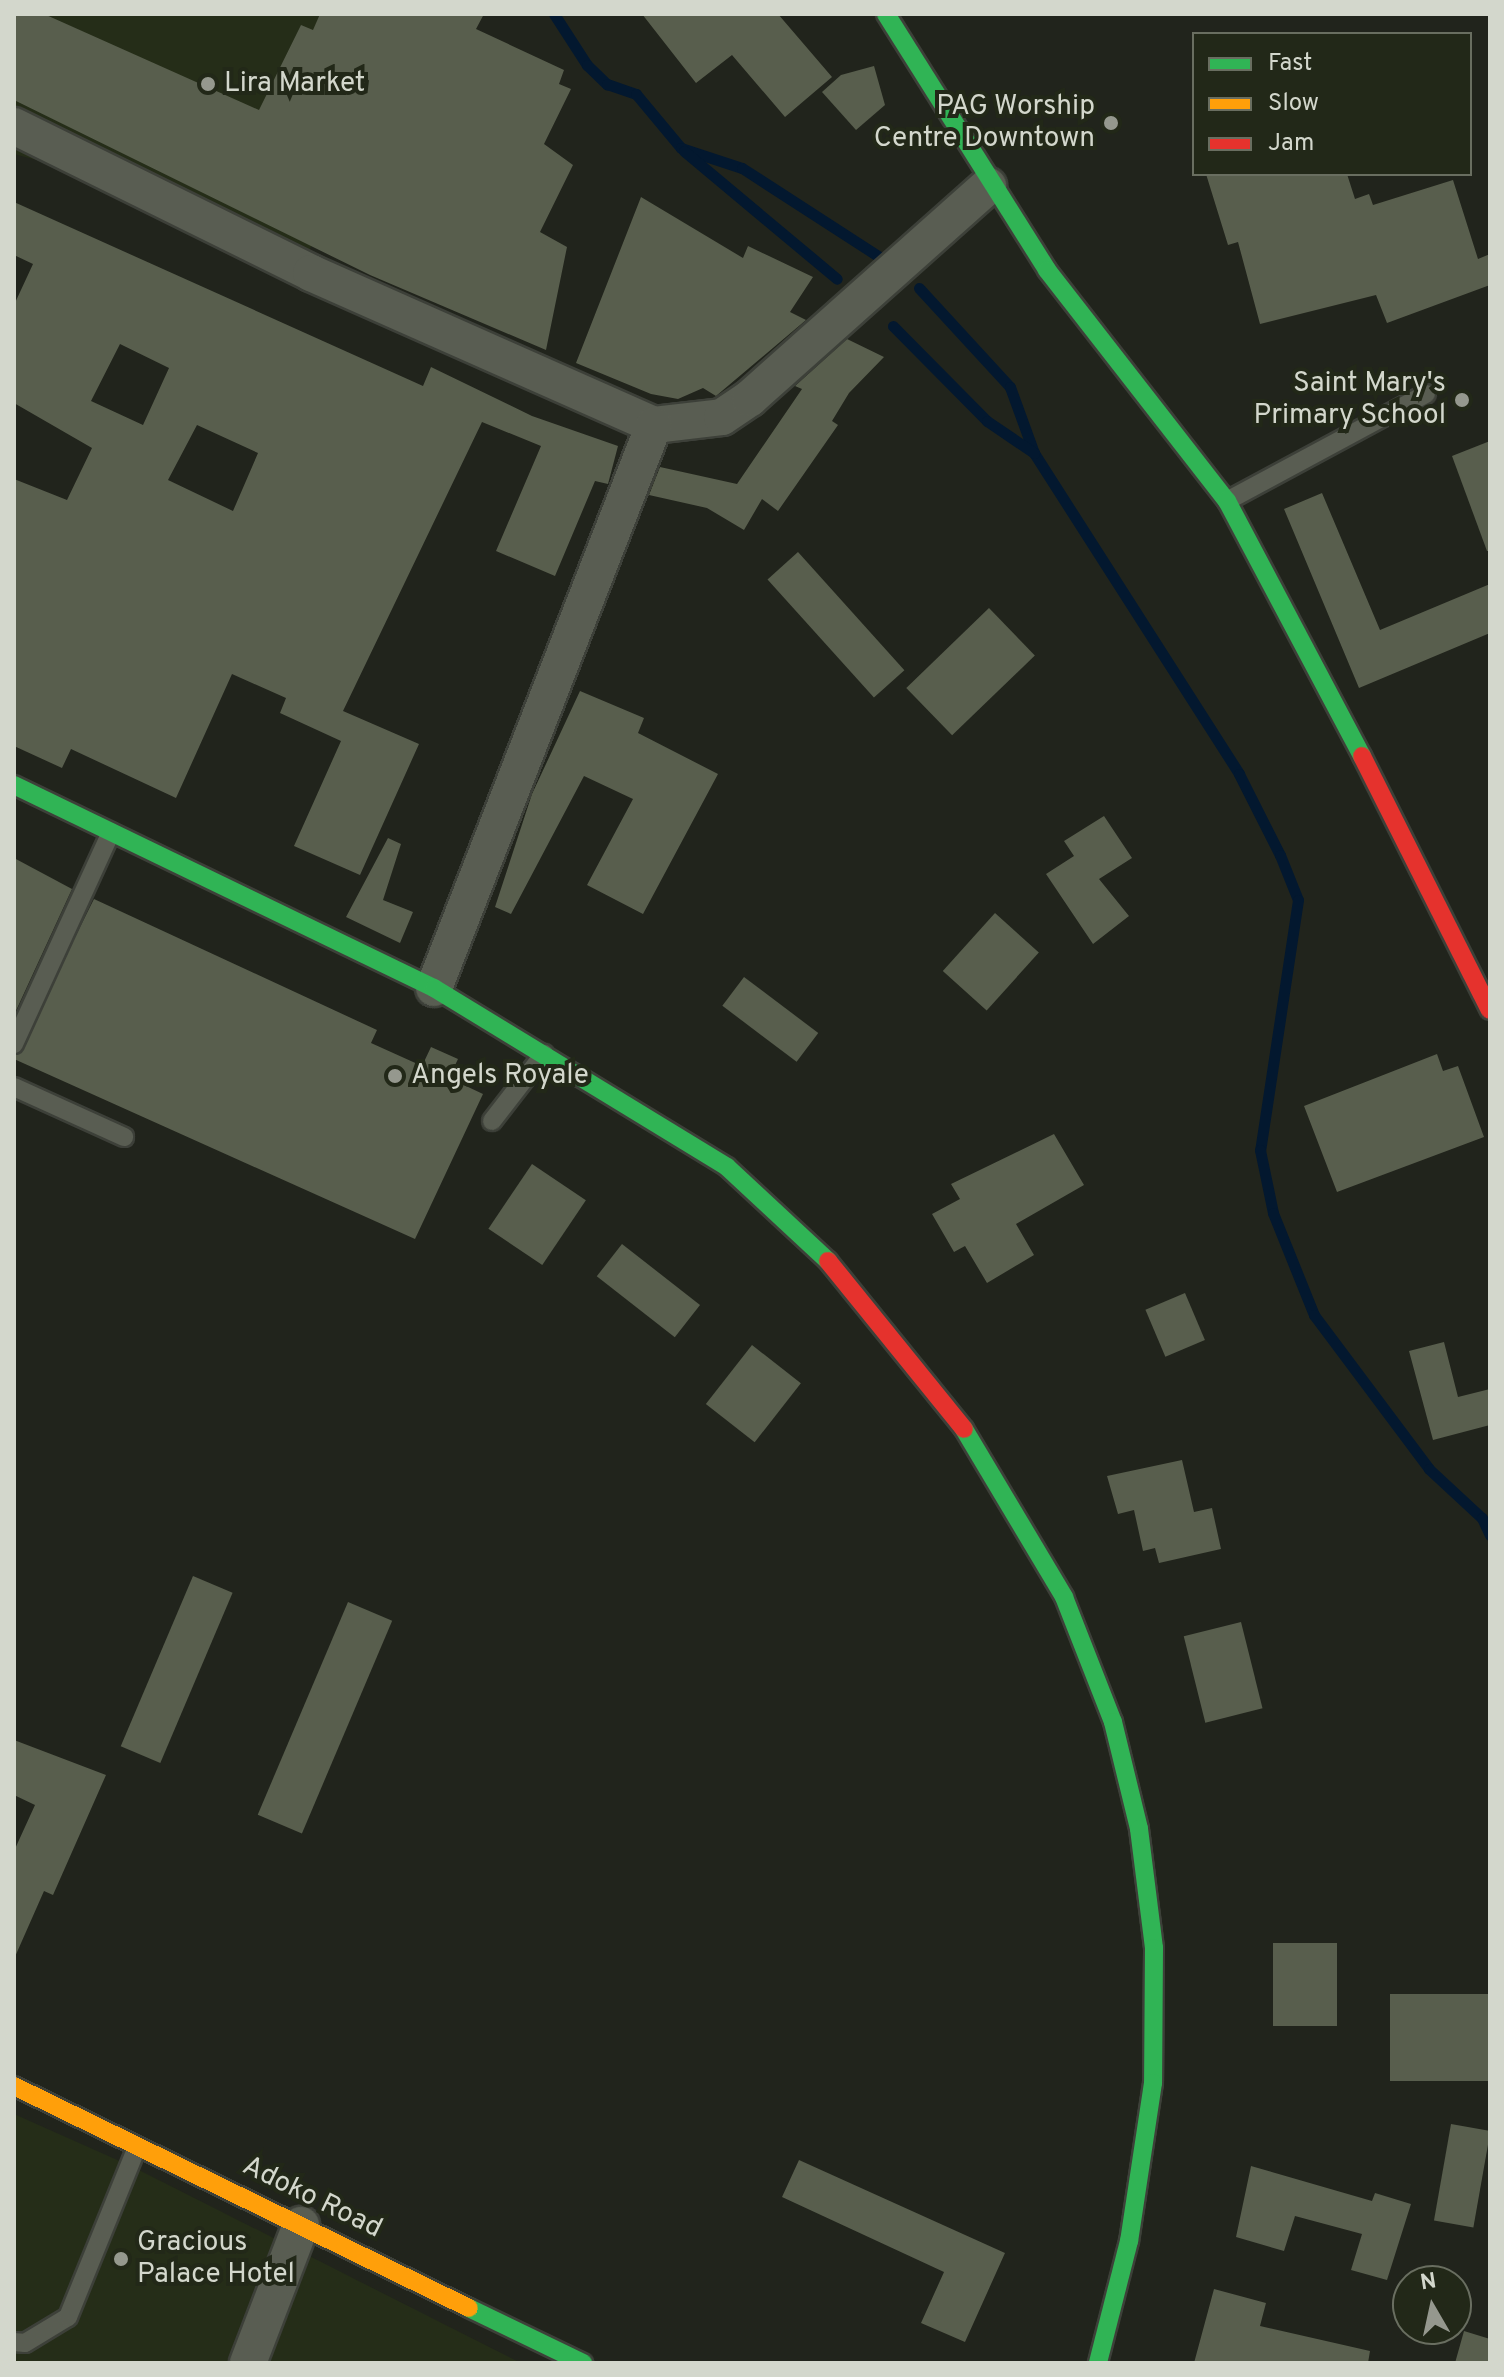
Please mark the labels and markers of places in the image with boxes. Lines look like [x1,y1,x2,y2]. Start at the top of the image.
place label: Lira Market [224,67,365,101]
marker: Lira Market [199,75,217,93]
place label: PAG Worship Centre Downtown [874,90,1095,156]
marker: PAG Worship Centre Downtown [1102,114,1120,132]
place label: Saint Mary's Primary School [1254,367,1446,433]
marker: Saint Mary's Primary School [1453,391,1471,409]
place label: Angels Royale [411,1059,589,1093]
marker: Angels Royale [386,1067,404,1085]
place label: Gracious Palace Hotel [137,2226,295,2292]
marker: Gracious Palace Hotel [112,2250,130,2268]

